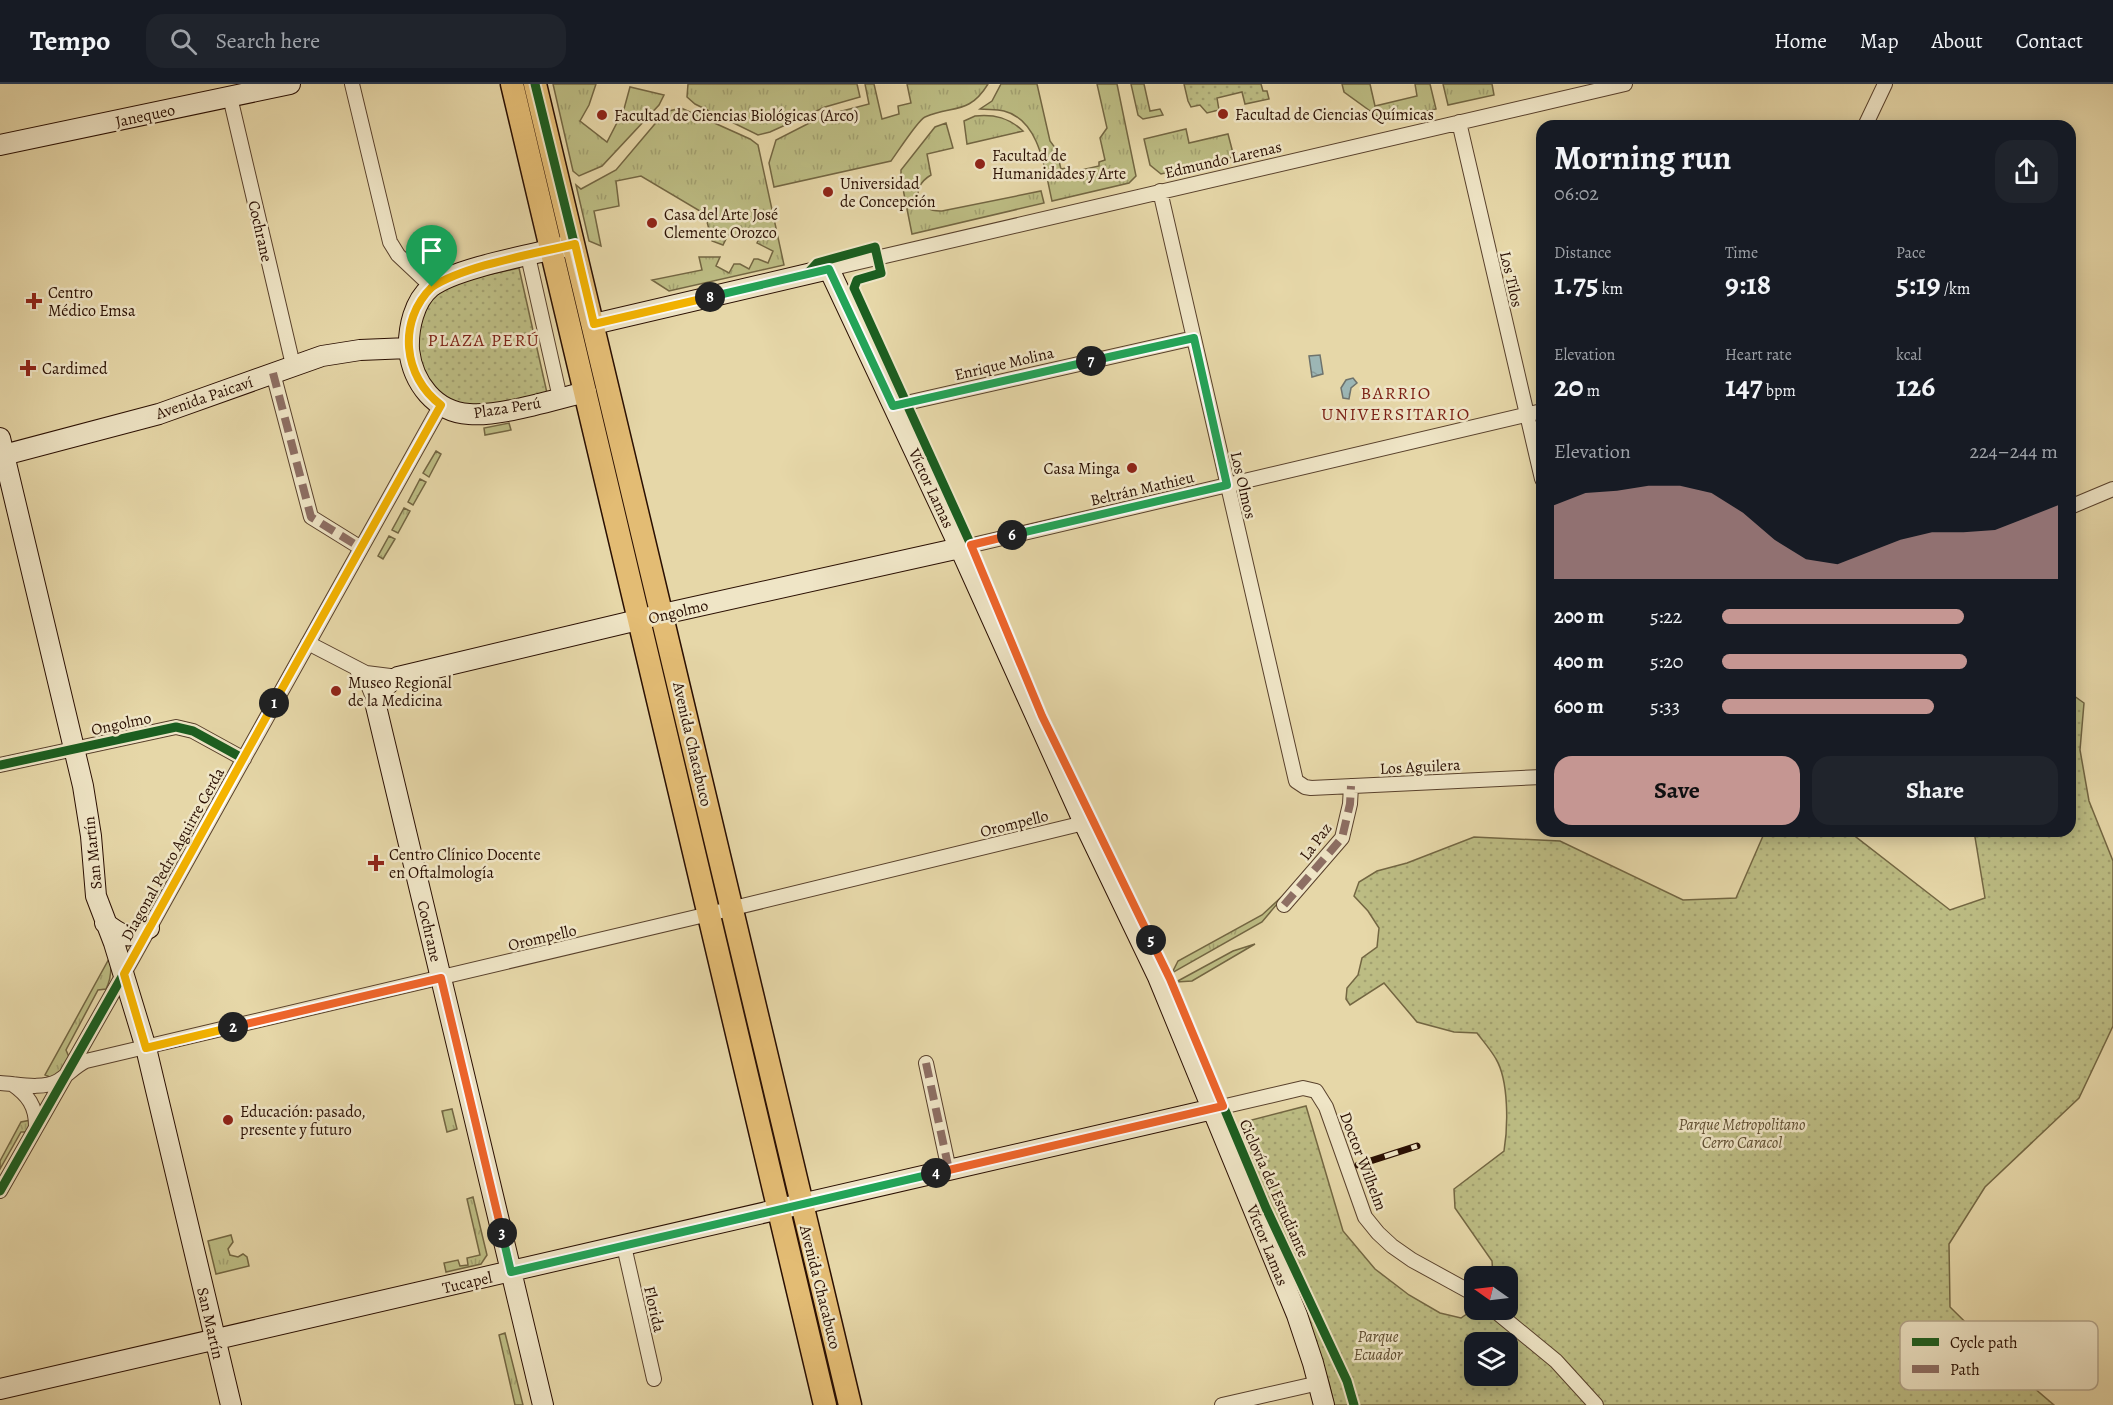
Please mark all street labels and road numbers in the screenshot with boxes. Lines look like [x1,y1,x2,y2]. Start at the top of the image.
street label: Janequeo [113,99,177,133]
street label: Edmundo Larenas [1163,136,1284,184]
street label: Cochrane [242,198,278,264]
street label: Los Tilos [1494,249,1528,309]
street label: Enrique Molina [952,342,1057,386]
street label: Avenida Paicaví [152,371,256,425]
street label: Plaza Perú [472,392,543,424]
street label: Víctor Lamas [903,444,959,532]
street label: Los Olmos [1225,449,1261,521]
street label: Beltrán Mathieu [1088,466,1197,512]
street label: Ongolmo [646,594,710,630]
street label: Avenida Chacabuco [667,679,717,809]
street label: Ongolmo [89,707,153,741]
street label: Los Aguilera [1379,754,1461,780]
street label: Diagonal Pedro Aguirre Cerda [116,763,230,945]
street label: Orompello [978,805,1051,843]
street label: San Martín [78,815,108,890]
street label: La Paz [1294,818,1337,865]
street label: Cochrane [411,898,447,964]
street label: Orompello [506,919,579,957]
street label: Doctor Wilhelm [1334,1109,1392,1214]
street label: Ciclovía del Estudiante [1234,1116,1314,1261]
street label: Víctor Lamas [1240,1201,1293,1289]
street label: Avenida Chacabuco [794,1222,846,1352]
street label: Tucapel [440,1267,494,1299]
street label: Florida [638,1284,670,1335]
street label: San Martín [191,1285,229,1362]

